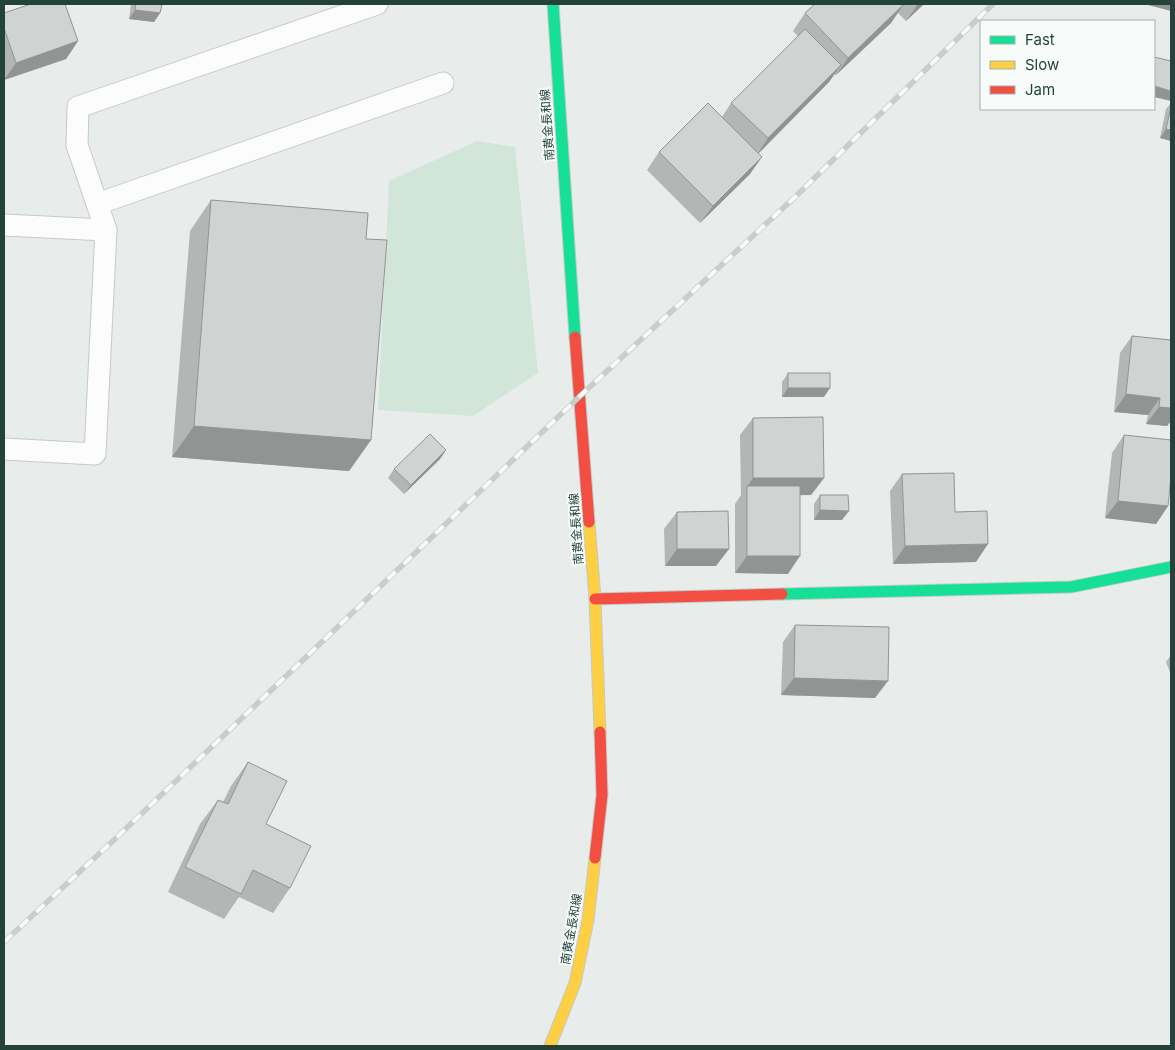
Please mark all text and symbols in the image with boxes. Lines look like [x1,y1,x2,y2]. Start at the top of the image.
legend [980,20,1155,110]
text: Fast [1025,30,1055,49]
text: Slow [1025,55,1059,74]
text: Jam [1025,80,1055,99]
street label: 南黄金長和線 [537,89,557,161]
street label: 南黄金長和線 [566,493,586,565]
street label: 南黄金長和線 [557,892,585,966]

